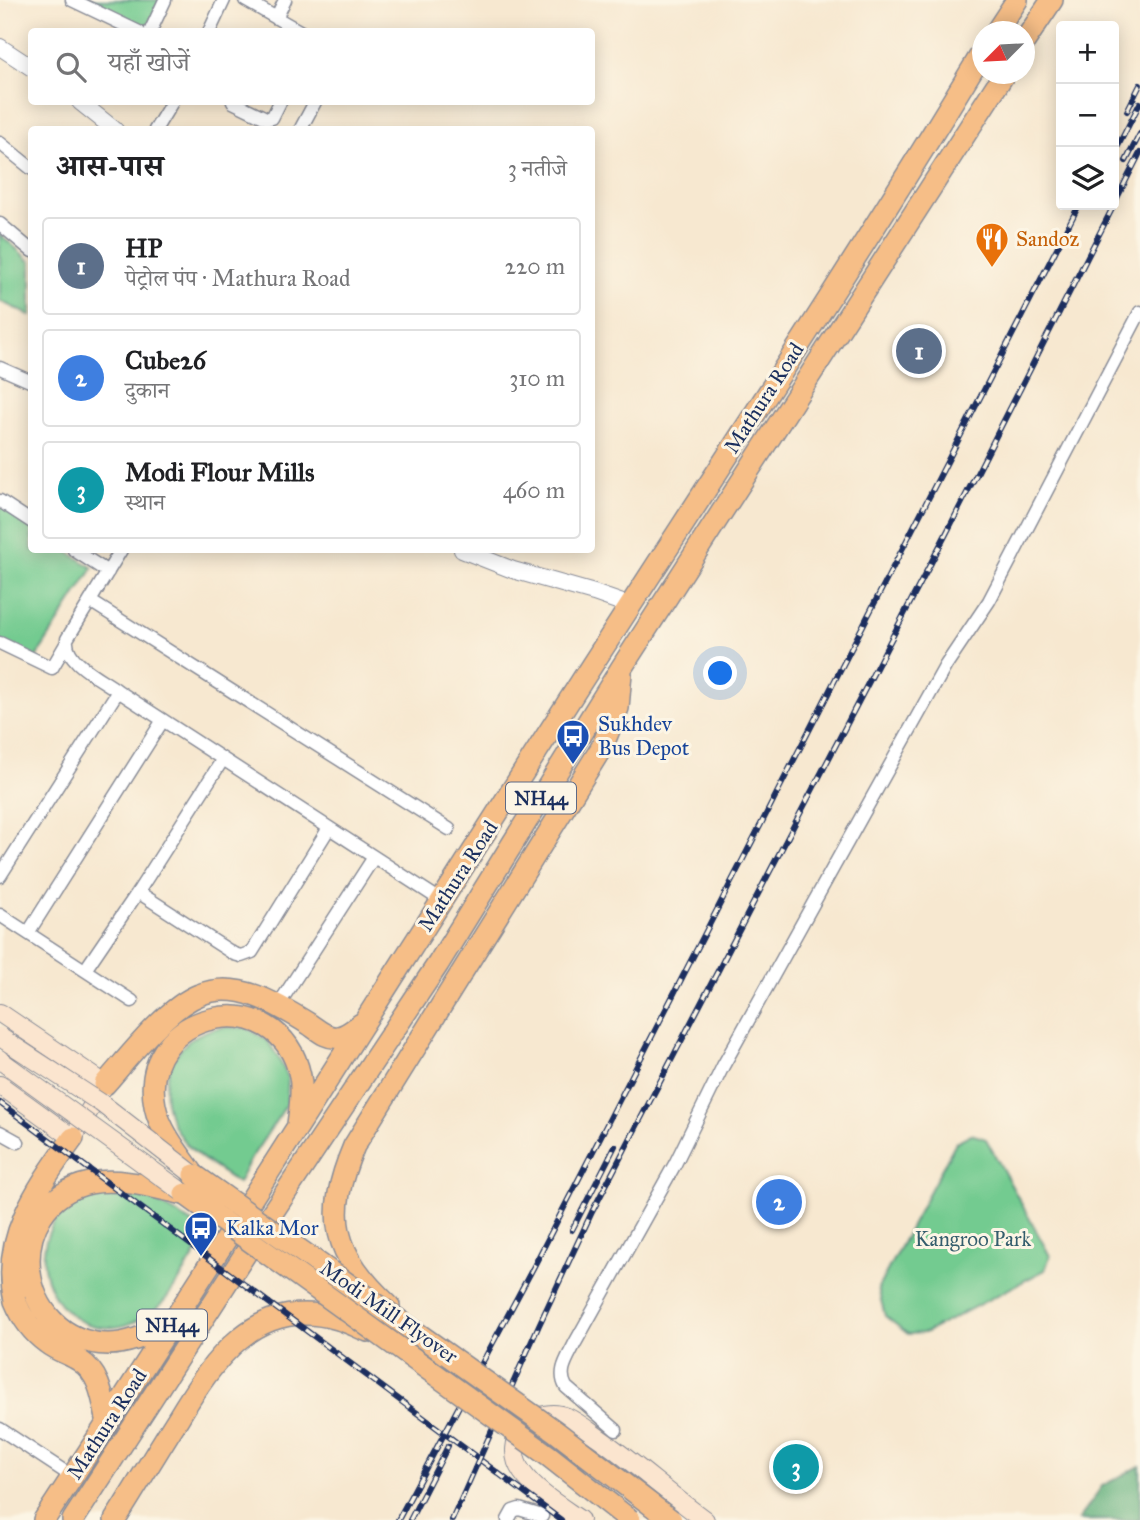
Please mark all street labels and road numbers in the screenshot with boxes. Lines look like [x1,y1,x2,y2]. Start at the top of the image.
street label: Mathura Road [719,337,810,458]
road number: NH44 [506,782,576,814]
street label: Mathura Road [413,815,504,936]
street label: Modi Mill Flyover [315,1255,463,1369]
road number: NH44 [137,1310,207,1340]
street label: Mathura Road [62,1363,153,1484]

